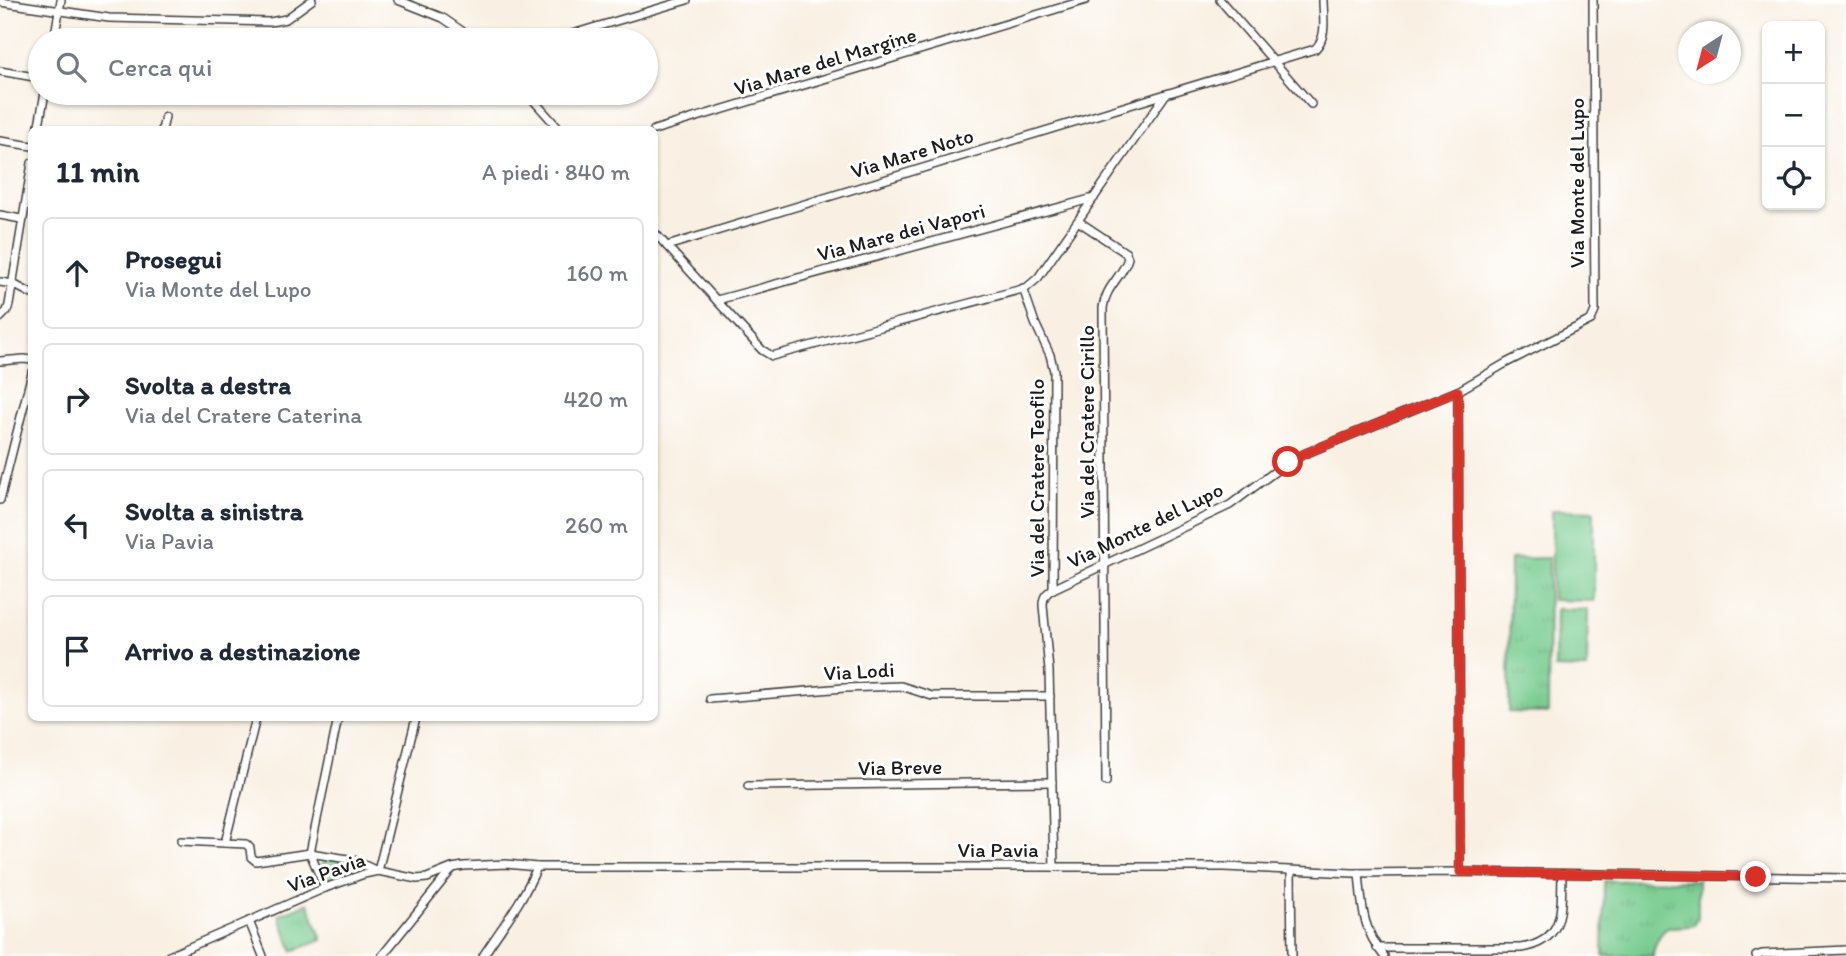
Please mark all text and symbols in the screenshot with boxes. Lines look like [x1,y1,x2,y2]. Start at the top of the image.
street label: Via Mare del Margine [731,21,919,101]
north arrow [1678,21,1741,84]
map controls [1762,21,1825,210]
button: + [1762,21,1825,84]
search box [28,28,658,105]
icon: search [52,48,90,86]
text: Cerca qui [108,51,212,83]
button: − [1762,84,1825,147]
street label: Via Monte del Lupo [1564,98,1589,268]
street label: Via Mare Noto [848,122,976,184]
button: locate [1762,147,1825,210]
text: 11 min [56,153,140,190]
text: A piedi · 840 m [482,158,630,186]
street label: Via Mare dei Vapori [814,198,988,266]
text: Prosegui [125,243,222,275]
icon: ahead [58,254,96,292]
text: 160 m [566,259,628,287]
text: Via Monte del Lupo [125,275,312,303]
street label: Via del Cratere Cirillo [1074,325,1099,519]
text: Svolta a destra [125,369,291,401]
street label: Via del Cratere Teofilo [1024,379,1049,577]
icon: right [58,380,96,418]
text: 420 m [563,385,628,413]
text: Via del Cratere Caterina [125,401,362,429]
route start [1272,446,1303,477]
street label: Via Monte del Lupo [1063,476,1227,574]
text: Svolta a sinistra [125,495,303,527]
icon: left [58,506,96,544]
text: 260 m [565,511,628,539]
text: Via Pavia [125,527,214,555]
icon: arrive [58,632,96,670]
text: Arrivo a destinazione [125,635,361,667]
street label: Via Lodi [823,657,895,685]
street label: Via Breve [858,754,942,780]
street label: Via Pavia [957,837,1039,862]
street label: Via Pavia [284,846,368,898]
route end [1740,861,1771,892]

